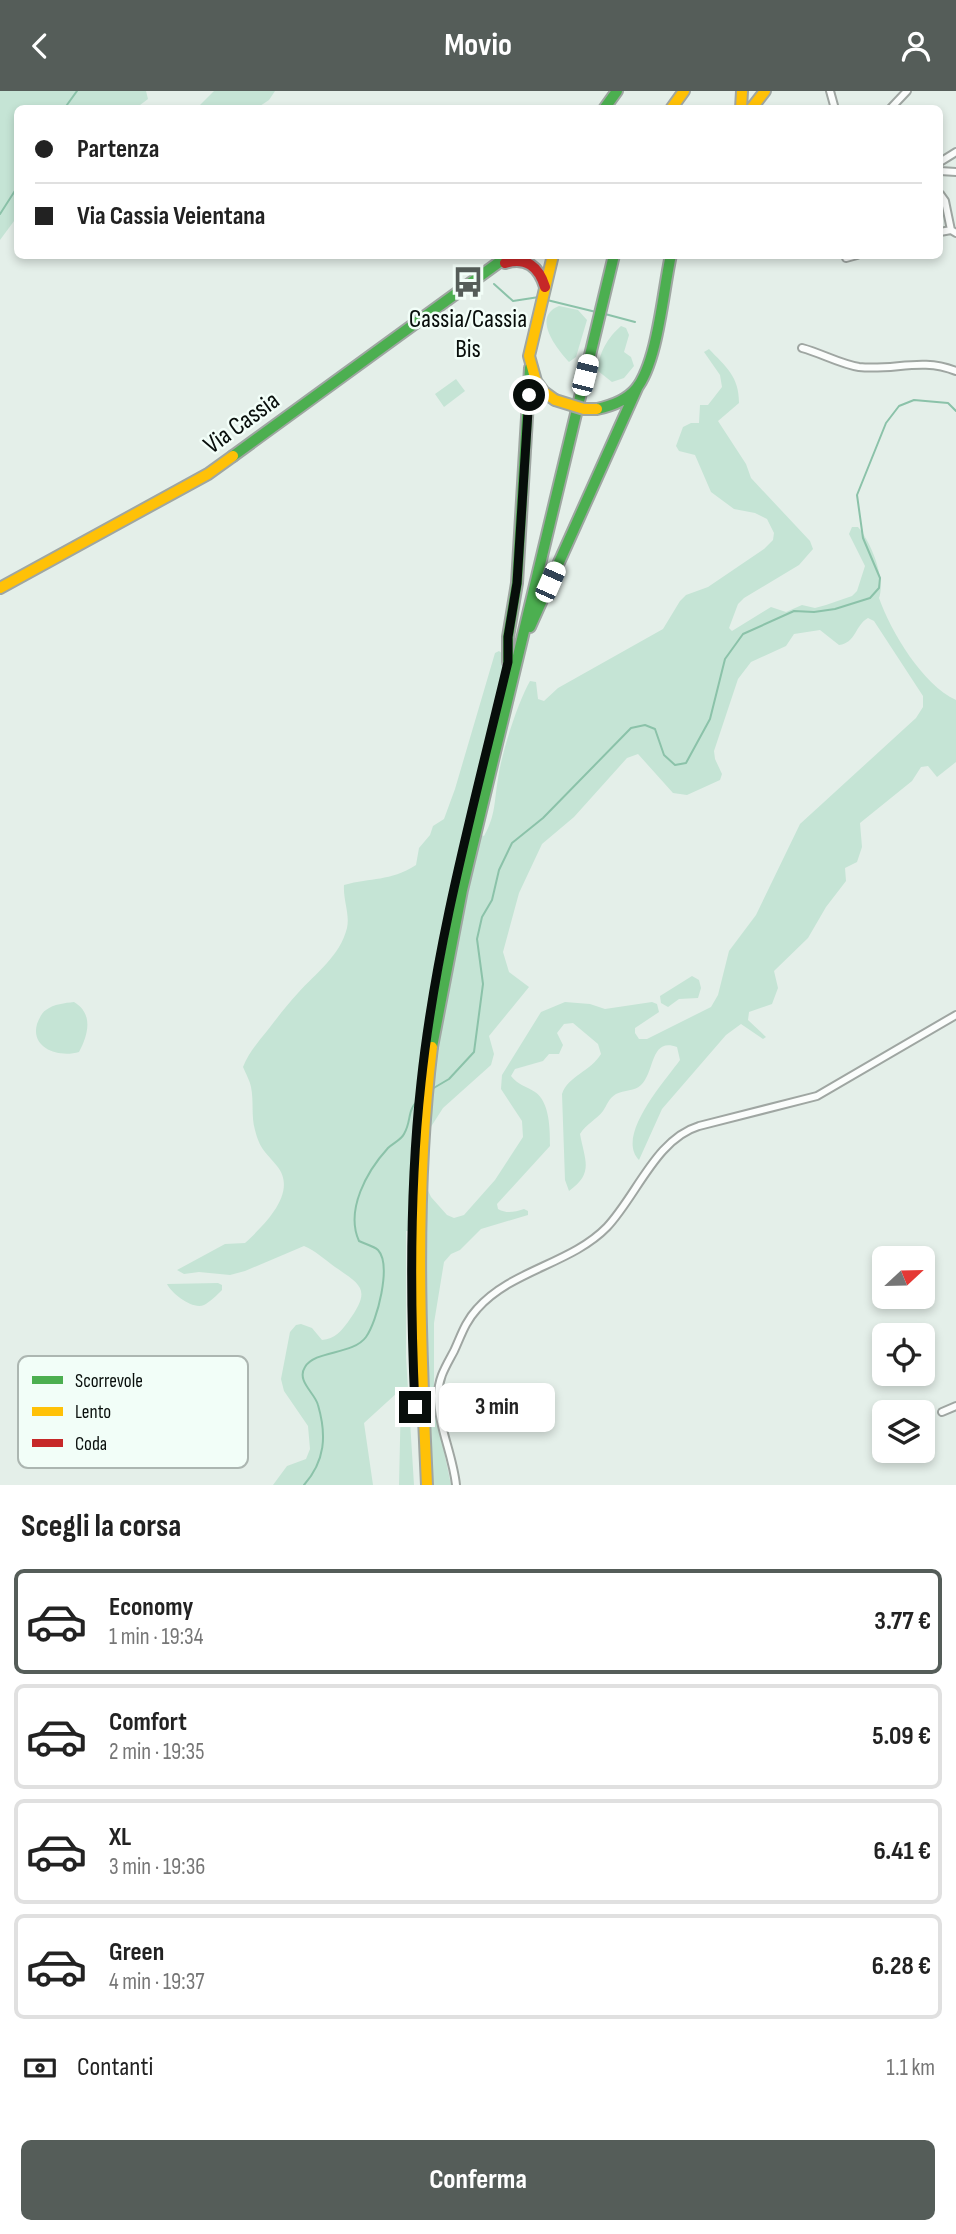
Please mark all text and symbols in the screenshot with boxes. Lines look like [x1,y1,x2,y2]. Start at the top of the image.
text: Movio [444,26,512,65]
icon: back [21,27,59,65]
icon: person [897,27,935,65]
text: Partenza [77,134,159,165]
text: Via Cassia Veientana [77,201,266,232]
bus stop icon: Cassia/Cassia Bis [451,265,485,299]
place label: Cassia/Cassia Bis [409,304,527,365]
car [570,352,601,398]
route start [513,379,545,411]
street label: Via Cassia [198,385,286,461]
car [532,559,569,605]
north arrow [872,1246,934,1309]
map controls [872,1246,935,1463]
button: locate [872,1323,935,1386]
legend [18,1356,248,1468]
text: Scorrevole [75,1370,143,1393]
callout: 3 min [440,1383,555,1431]
route end [399,1391,431,1423]
text: 3 min [475,1393,519,1421]
button: layers [872,1400,935,1463]
text: Lento [75,1401,111,1424]
text: Coda [75,1433,107,1456]
text: Scegli la corsa [21,1507,181,1546]
icon: car [25,1590,88,1653]
text: Economy [109,1592,193,1623]
text: 3.77 € [874,1606,931,1637]
text: 1 min · 19:34 [109,1623,203,1651]
icon: car [25,1705,88,1768]
text: Comfort [109,1707,187,1738]
text: 5.09 € [872,1721,931,1752]
text: 2 min · 19:35 [109,1738,204,1766]
icon: car [25,1820,88,1883]
text: XL [109,1822,131,1853]
text: 6.41 € [873,1836,931,1867]
text: 3 min · 19:36 [109,1853,205,1881]
icon: car [25,1935,88,1998]
text: Green [109,1937,164,1968]
text: 6.28 € [872,1951,931,1982]
text: 4 min · 19:37 [109,1968,204,1996]
icon: cash [21,2049,59,2087]
text: Contanti [77,2052,153,2083]
text: 1.1 km [886,2054,935,2082]
button: Conferma [21,2140,935,2220]

